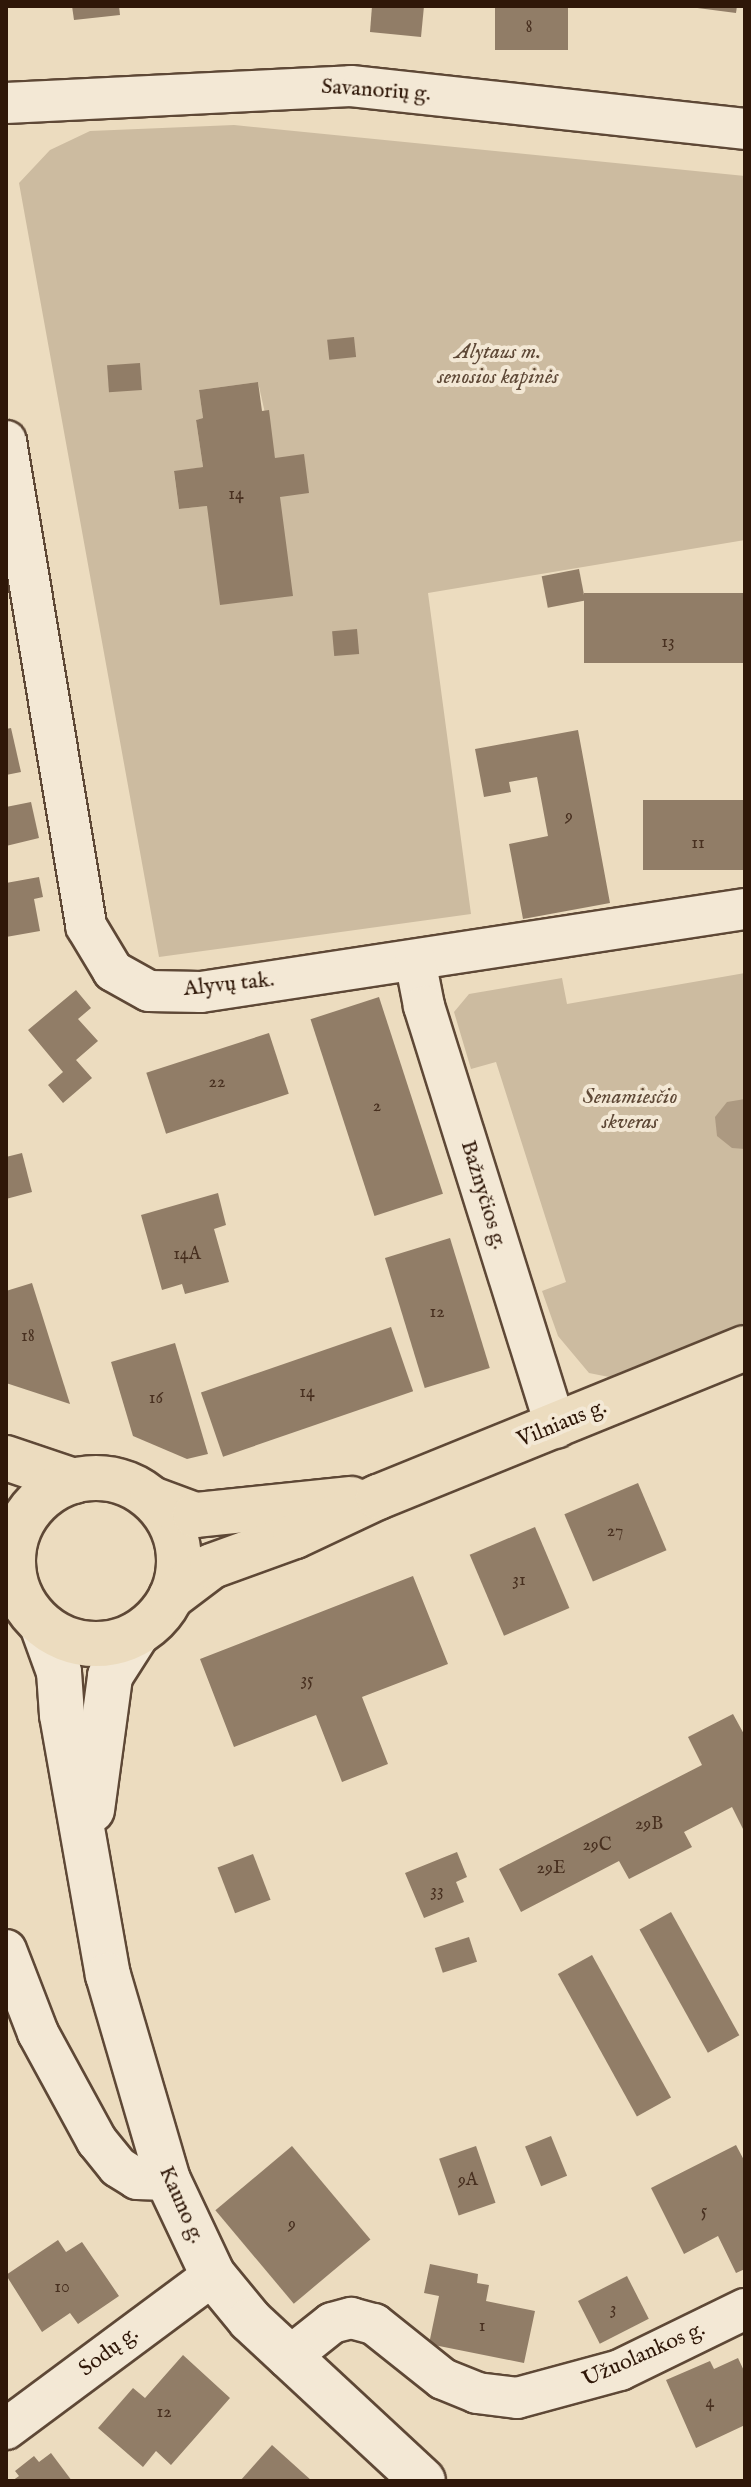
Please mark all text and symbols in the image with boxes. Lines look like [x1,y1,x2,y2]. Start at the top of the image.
house number: 8 [525,17,533,39]
street label: Savanorių g. [320,74,432,108]
park label: Alytaus m. senosios kapinės [437,339,559,390]
house number: 14 [228,484,244,506]
house number: 13 [661,632,675,654]
house number: 9 [565,806,573,828]
house number: 11 [691,833,705,855]
street label: Alyvų tak. [182,967,276,1003]
house number: 22 [209,1072,225,1094]
park label: Senamiesčio skveras [583,1084,677,1136]
house number: 2 [373,1096,381,1118]
street label: Bažnyčios g. [454,1137,512,1253]
house number: 14A [173,1244,201,1266]
house number: 12 [429,1302,445,1324]
house number: 18 [21,1326,35,1348]
house number: 14 [299,1382,315,1404]
house number: 16 [149,1388,163,1410]
street label: Vilniaus g. [514,1394,610,1454]
house number: 27 [607,1521,623,1543]
house number: 31 [512,1570,526,1592]
house number: 35 [300,1670,314,1692]
house number: 29B [635,1814,663,1836]
house number: 29C [582,1835,612,1857]
house number: 29E [537,1858,565,1880]
house number: 33 [430,1881,444,1903]
street label: Kauno g. [152,2162,210,2248]
house number: 9A [458,2170,478,2192]
house number: 5 [701,2201,707,2223]
house number: 9 [288,2214,296,2236]
house number: 10 [54,2277,70,2299]
house number: 3 [610,2299,616,2321]
house number: 1 [479,2316,485,2338]
street label: Užuolankos g. [579,2316,709,2394]
street label: Sodų g. [74,2321,144,2383]
house number: 4 [706,2392,714,2414]
house number: 12 [156,2402,172,2424]

